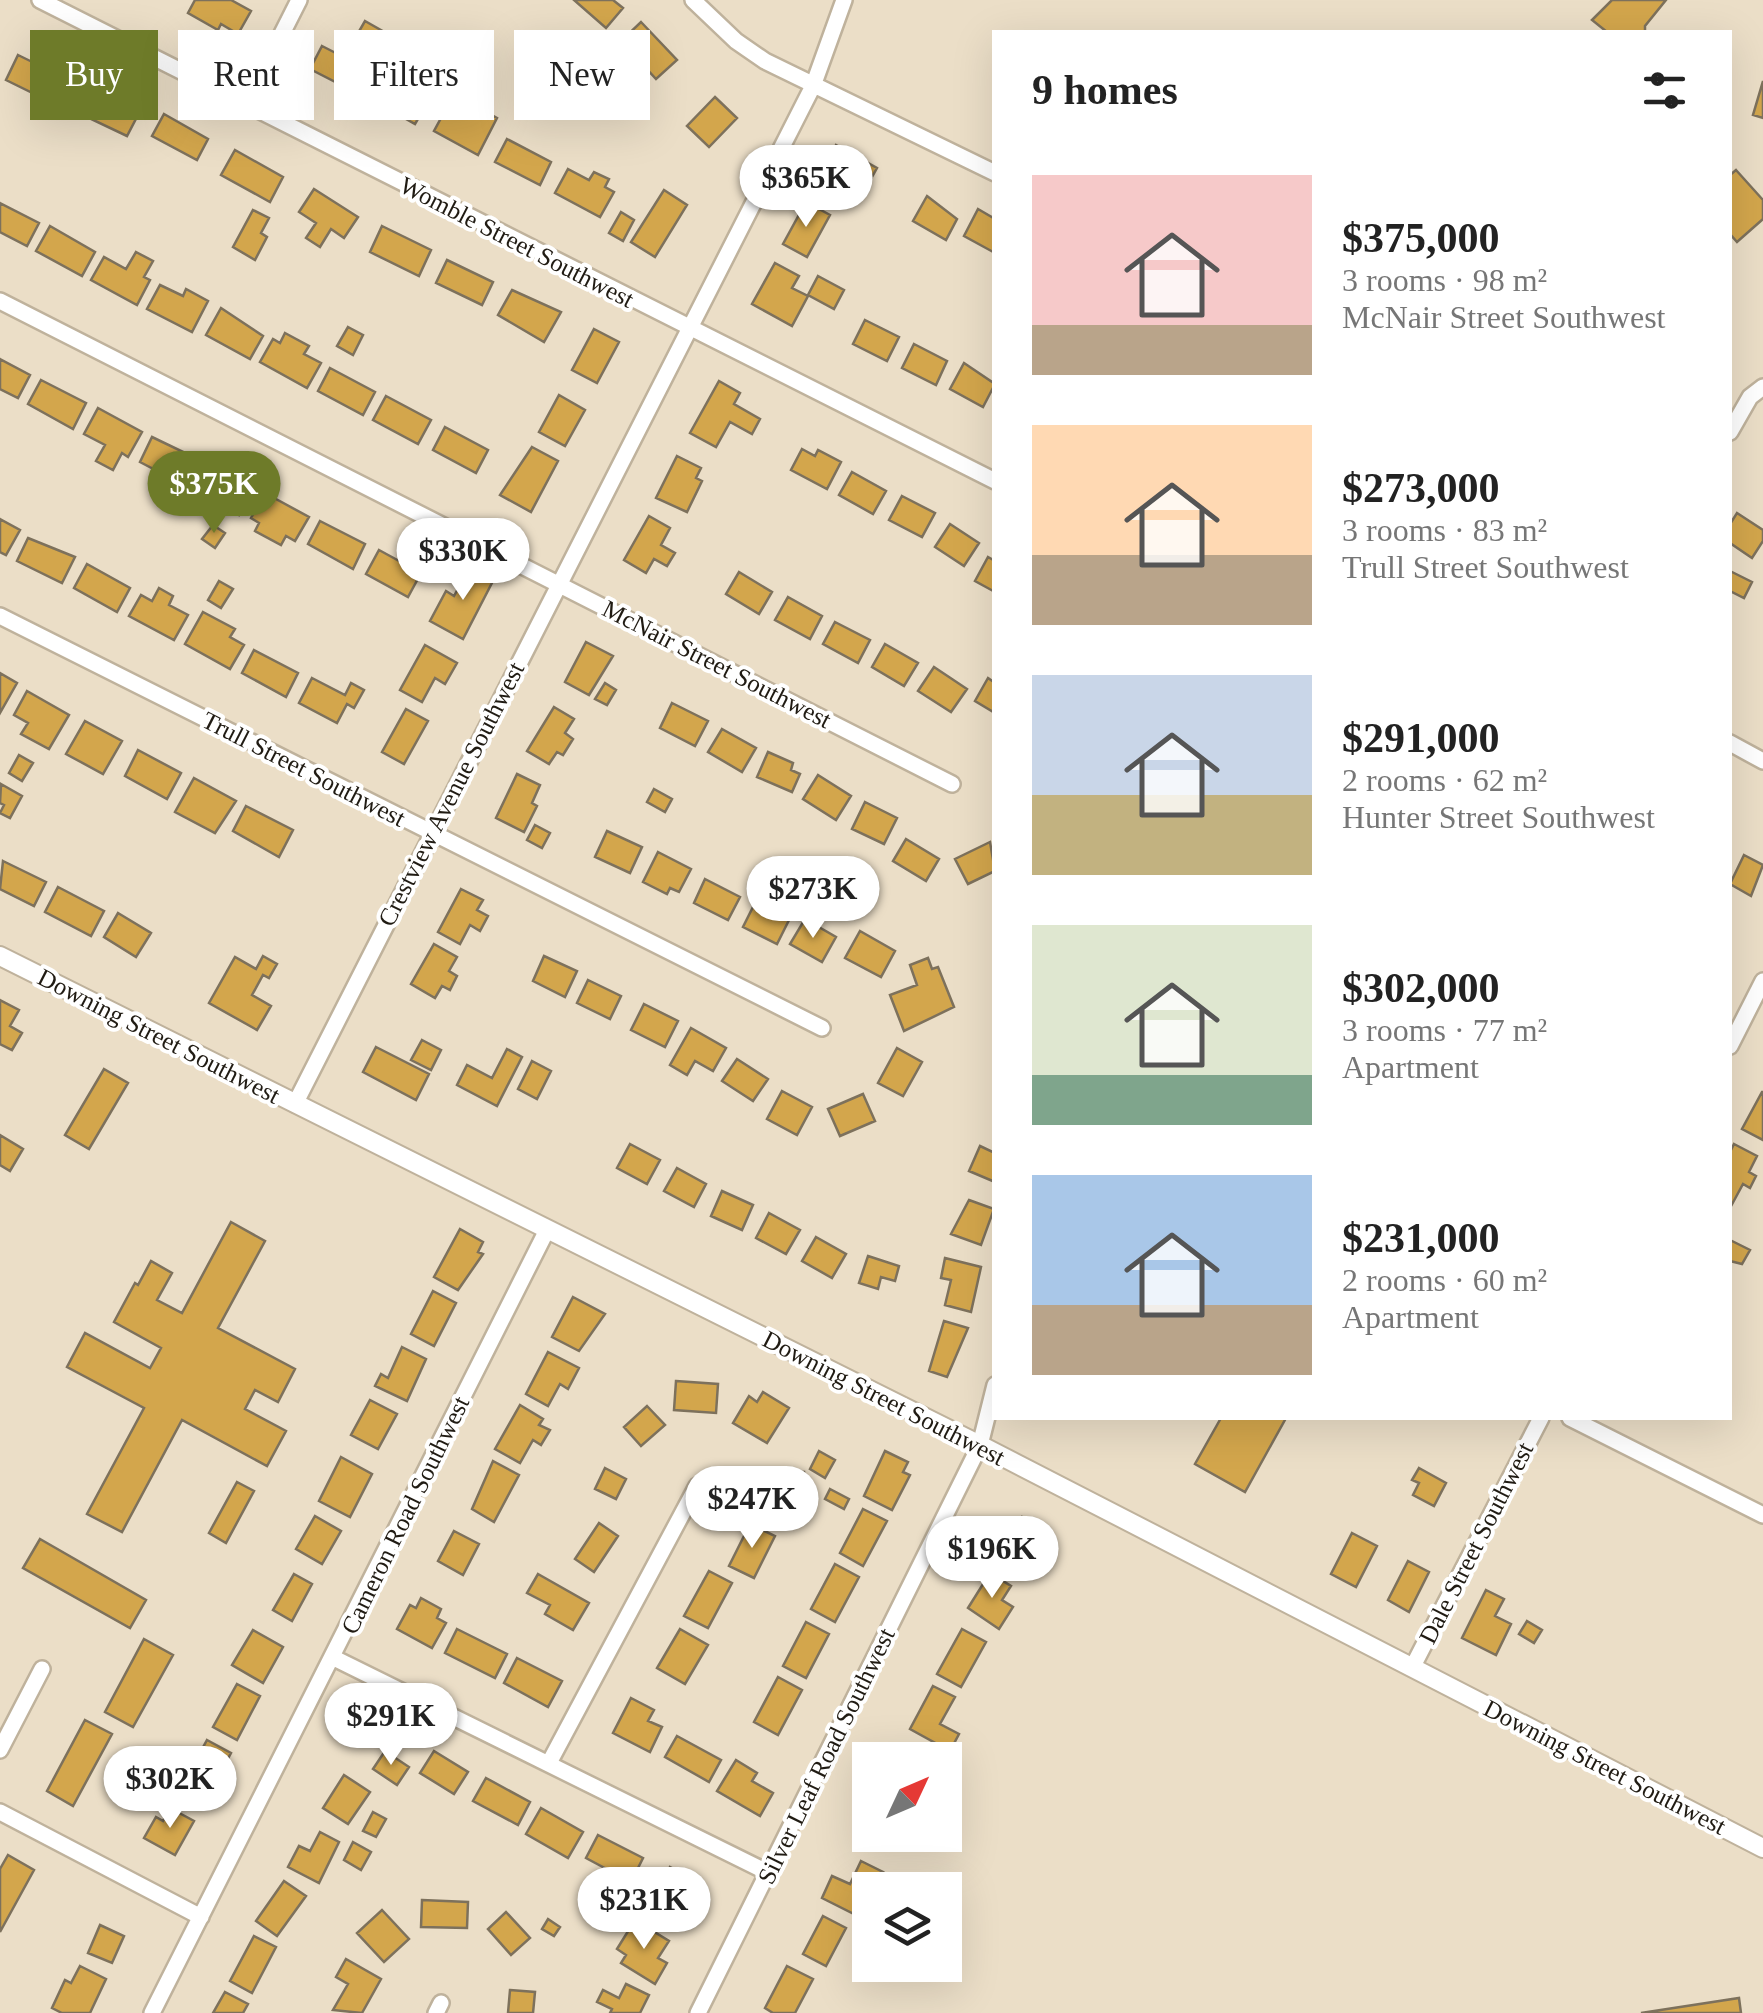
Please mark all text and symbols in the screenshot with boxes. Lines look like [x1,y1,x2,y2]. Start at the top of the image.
chip: Buy [30,30,158,120]
chip: Rent [178,30,314,120]
chip: Filters [334,30,494,120]
chip: New [514,30,650,120]
icon: filters [1637,63,1692,118]
text: 9 homes [1032,67,1178,113]
pin: $365K [736,145,876,230]
text: $365K [762,159,850,195]
street label: Womble Street Southwest [395,171,639,313]
icon: home [1112,215,1232,335]
text: $375,000 [1342,215,1500,261]
text: 3 rooms · 98 m² [1342,262,1547,298]
text: McNair Street Southwest [1342,299,1666,335]
pin: $375K [144,451,284,536]
text: $375K [170,465,258,501]
icon: home [1112,465,1232,585]
text: $273,000 [1342,465,1500,511]
text: 3 rooms · 83 m² [1342,512,1547,548]
pin: $330K [393,518,533,603]
text: $330K [419,532,507,568]
text: Trull Street Southwest [1342,549,1629,585]
street label: McNair Street Southwest [598,595,836,733]
street label: Crestview Avenue Southwest [373,657,529,930]
street label: Trull Street Southwest [198,706,410,832]
icon: home [1112,715,1232,835]
text: $291,000 [1342,715,1500,761]
text: 2 rooms · 62 m² [1342,762,1547,798]
text: Hunter Street Southwest [1342,799,1655,835]
pin: $273K [743,856,883,941]
text: $273K [769,870,857,906]
street label: Downing Street Southwest [33,963,285,1109]
icon: home [1112,965,1232,1085]
text: $302,000 [1342,965,1500,1011]
text: 3 rooms · 77 m² [1342,1012,1547,1048]
text: Apartment [1342,1049,1479,1085]
icon: home [1112,1215,1232,1335]
text: $231,000 [1342,1215,1500,1261]
text: 2 rooms · 60 m² [1342,1262,1547,1298]
text: Apartment [1342,1299,1479,1335]
street label: Downing Street Southwest [758,1325,1010,1471]
street label: Cameron Road Southwest [336,1392,474,1638]
street label: Dale Street Southwest [1414,1438,1538,1648]
pin: $247K [682,1466,822,1551]
text: $247K [708,1480,796,1516]
pin: $196K [922,1516,1062,1601]
text: $196K [948,1530,1036,1566]
street label: Silver Leaf Road Southwest [752,1624,900,1888]
pin: $291K [321,1683,461,1768]
street label: Downing Street Southwest [1479,1694,1731,1840]
text: $291K [347,1697,435,1733]
north arrow [852,1742,962,1852]
map controls [852,1742,962,1982]
pin: $302K [100,1746,240,1831]
text: $302K [126,1760,214,1796]
pin: $231K [574,1867,714,1952]
button: layers [852,1872,962,1982]
text: $231K [600,1881,688,1917]

